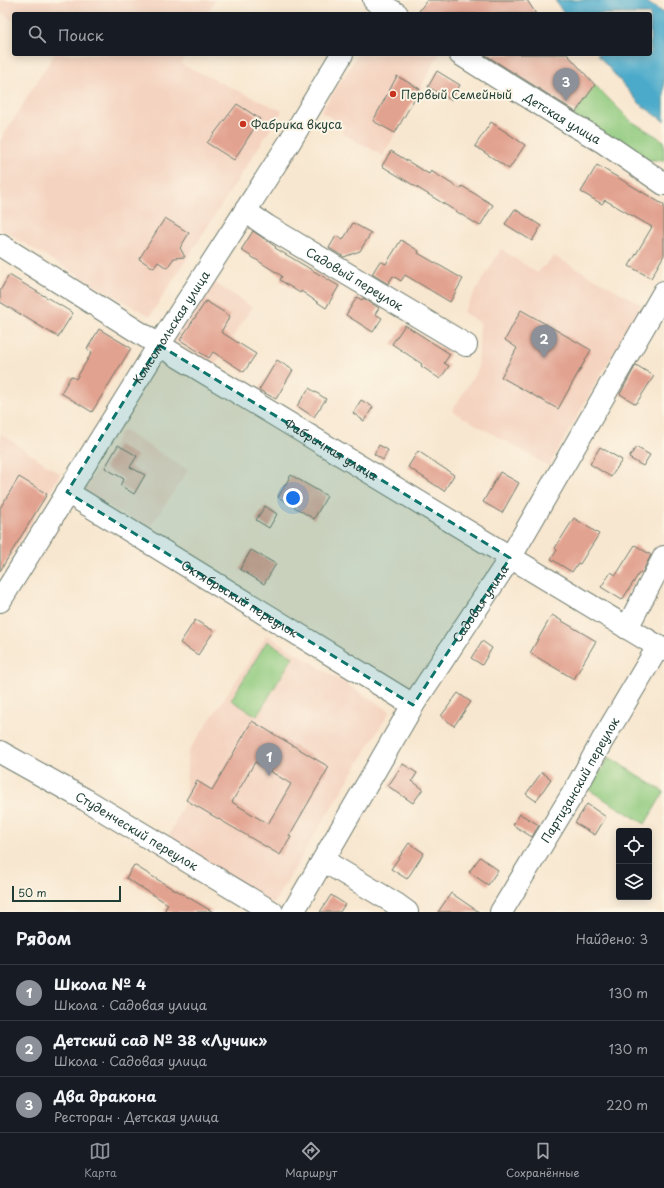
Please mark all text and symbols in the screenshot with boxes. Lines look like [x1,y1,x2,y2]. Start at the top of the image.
search box [12,12,652,56]
icon: search [26,23,48,45]
text: Поиск [58,23,104,46]
pin: 3 [553,68,579,101]
place label: Первый Семейный [401,85,512,103]
street label: Детская улица [520,87,605,148]
marker: Первый Семейный [388,89,398,99]
place label: Фабрика вкуса [251,115,342,133]
marker: Фабрика вкуса [238,119,248,129]
street label: Садовый переулок [303,242,408,315]
street label: Комсомольская улица [128,267,214,387]
pin: 2 [531,325,557,358]
street label: Фабричная улица [281,414,382,484]
your location [283,488,303,508]
street label: Октябрьский переулок [178,555,303,642]
street label: Садовая улица [448,560,513,646]
street label: Партизанский переулок [536,713,624,846]
pin: 1 [256,743,282,776]
street label: Студенческий переулок [72,787,203,875]
map controls [616,828,652,900]
button: locate [616,828,652,864]
button: layers [616,864,652,900]
scale bar [12,884,121,903]
text: 50 m [18,884,47,901]
text: Рядом [16,925,71,951]
text: Найдено: 3 [576,929,648,948]
text: Школа № 4 [54,972,146,995]
text: 1 [26,983,32,1002]
text: 130 m [609,983,648,1002]
text: Школа · Садовая улица [54,995,207,1014]
text: Детский сад № 38 «Лучик» [54,1028,267,1051]
text: 2 [24,1039,34,1058]
text: 130 m [609,1039,648,1058]
text: Школа · Садовая улица [54,1051,207,1070]
text: Два дракона [54,1084,157,1107]
text: 3 [25,1095,33,1114]
text: 220 m [606,1095,648,1114]
text: Ресторан · Детская улица [54,1107,219,1126]
tab: Карта [84,1140,117,1181]
tab: Маршрут [285,1140,337,1181]
tab: Сохранённые [506,1140,580,1181]

